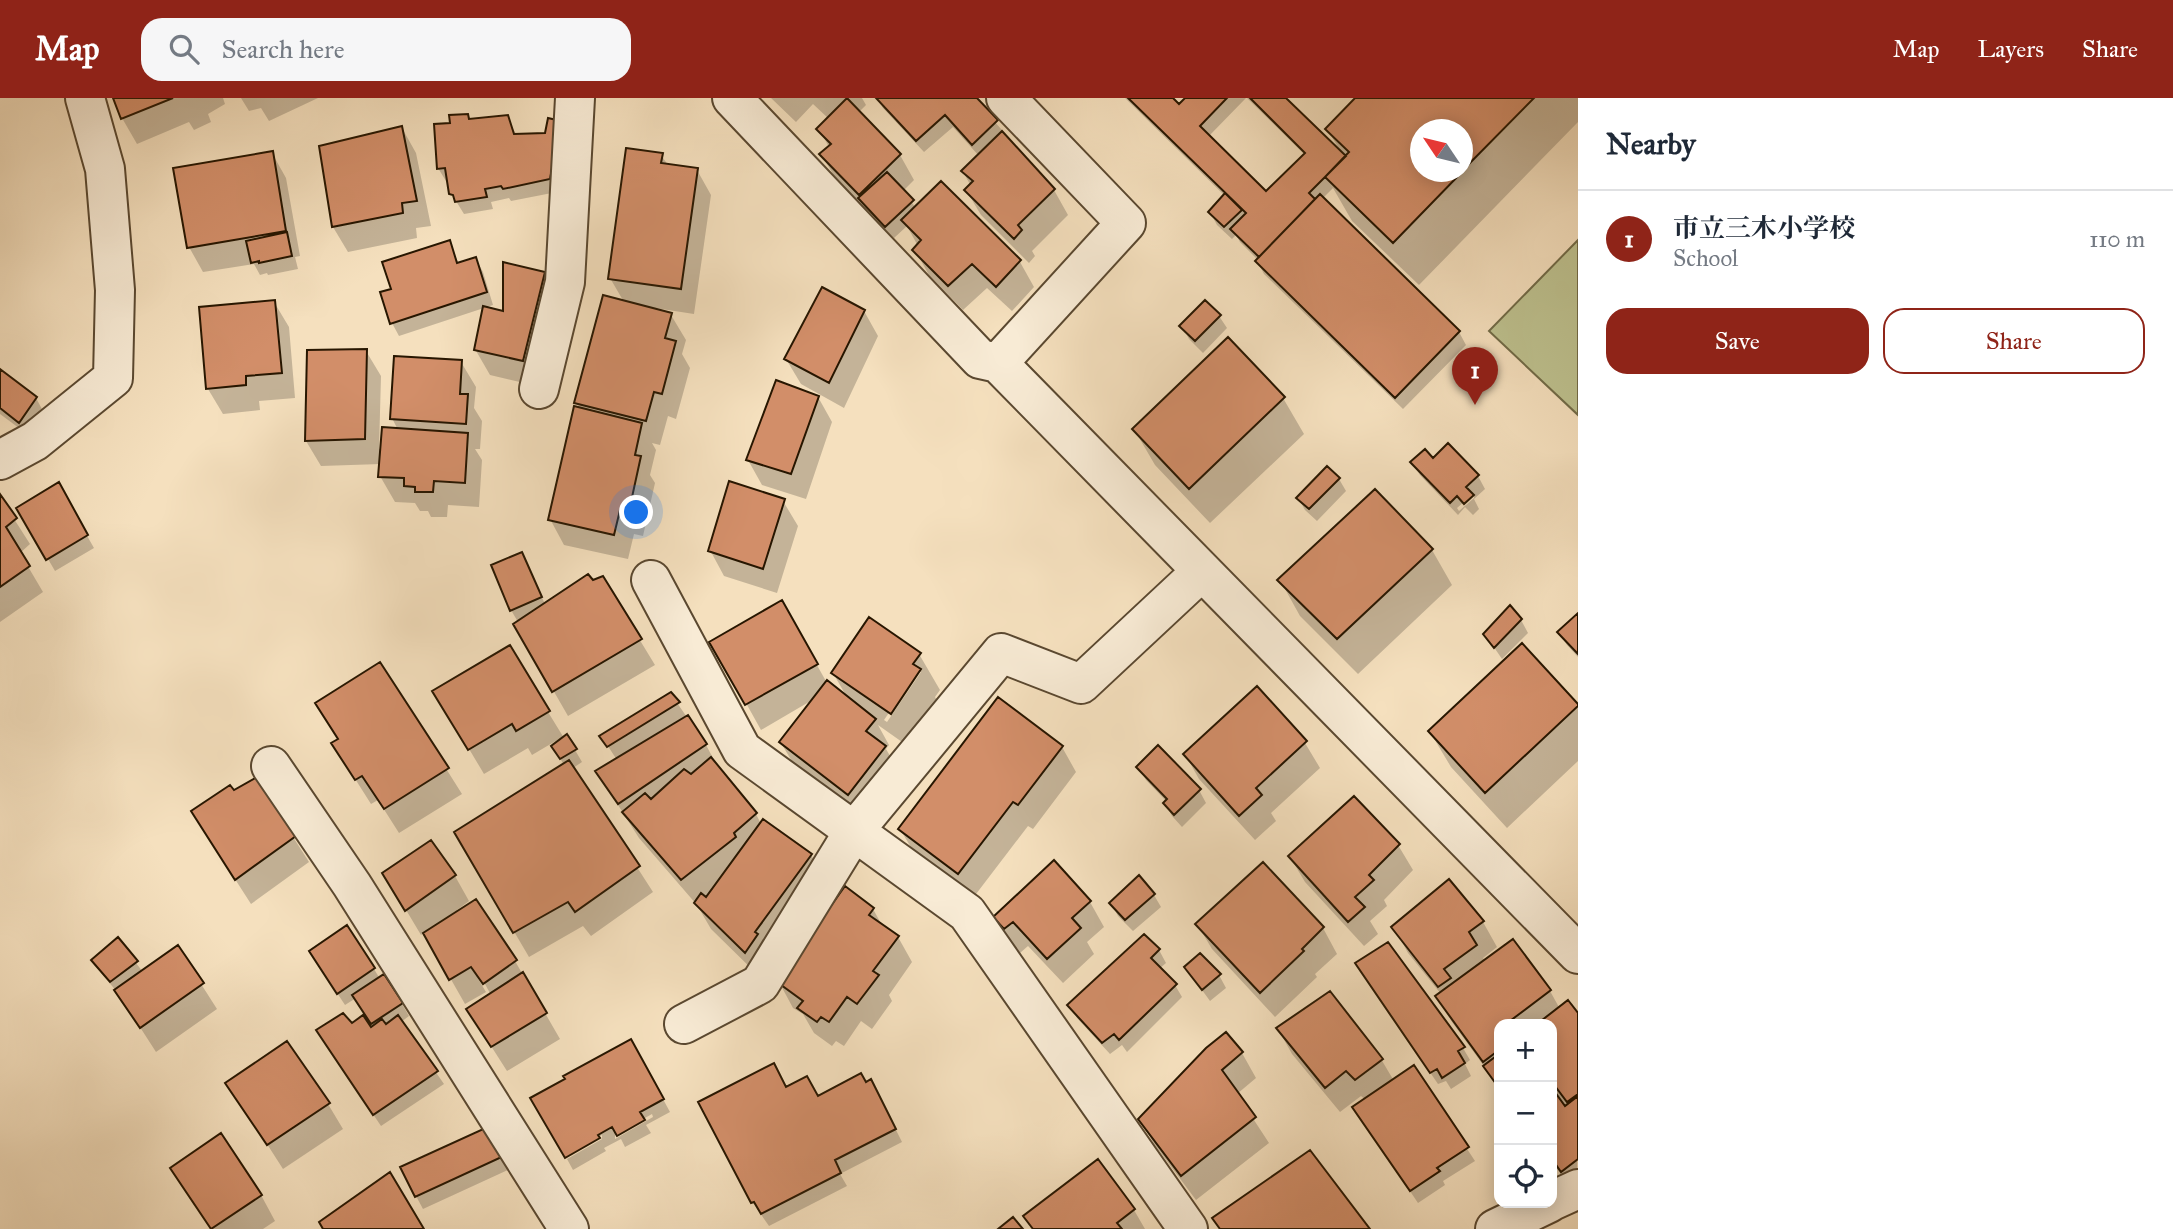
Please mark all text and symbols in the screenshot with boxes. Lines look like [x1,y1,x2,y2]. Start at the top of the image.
search box [141,18,631,81]
text: Map [35,29,99,69]
icon: search [165,30,203,68]
text: Search here [221,33,345,65]
text: Map [1893,34,1940,64]
text: Layers [1978,34,2044,64]
text: Share [2082,34,2138,64]
north arrow [1410,119,1473,182]
text: Nearby [1606,126,1696,162]
text: 市立三木小学校 [1673,212,1855,244]
text: 1 [1624,225,1634,253]
text: 110 m [2089,225,2145,253]
text: School [1673,244,1738,272]
button: Save [1606,308,1869,374]
button: Share [1883,308,2145,374]
pin: 1 [1452,347,1498,405]
your location [619,495,653,529]
map controls [1494,1019,1557,1208]
button: + [1494,1019,1557,1082]
button: − [1494,1082,1557,1145]
button: locate [1494,1145,1557,1208]

